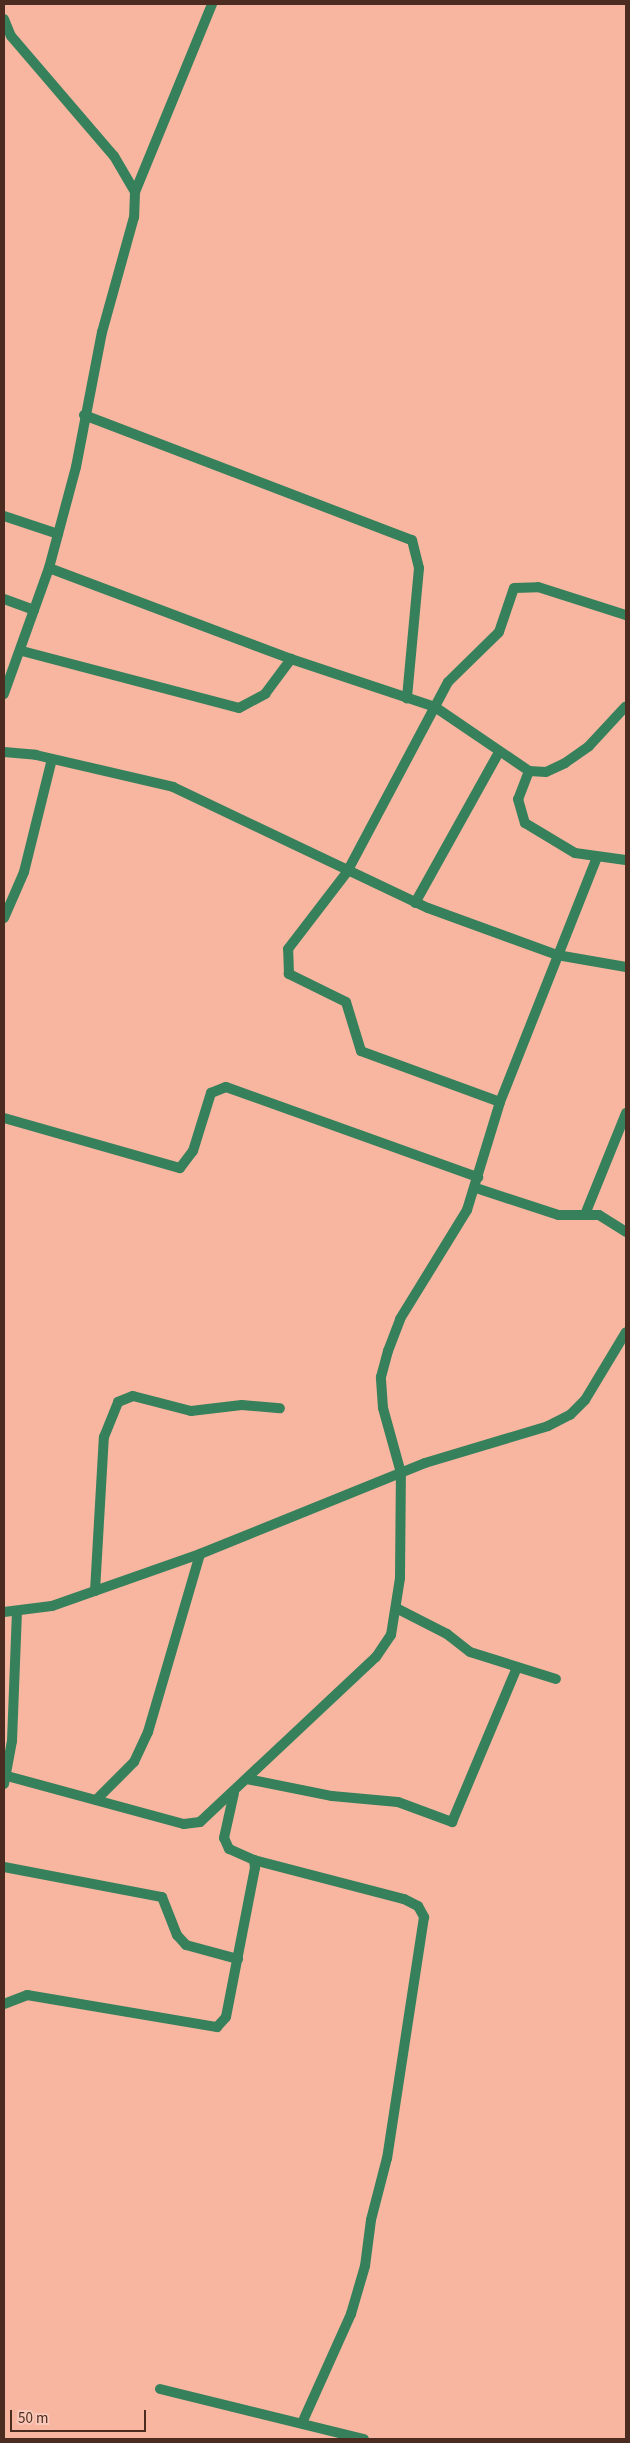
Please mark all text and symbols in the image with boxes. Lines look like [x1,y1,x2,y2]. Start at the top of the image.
scale bar [12,2400,149,2432]
text: 50 m [18,2408,48,2429]

